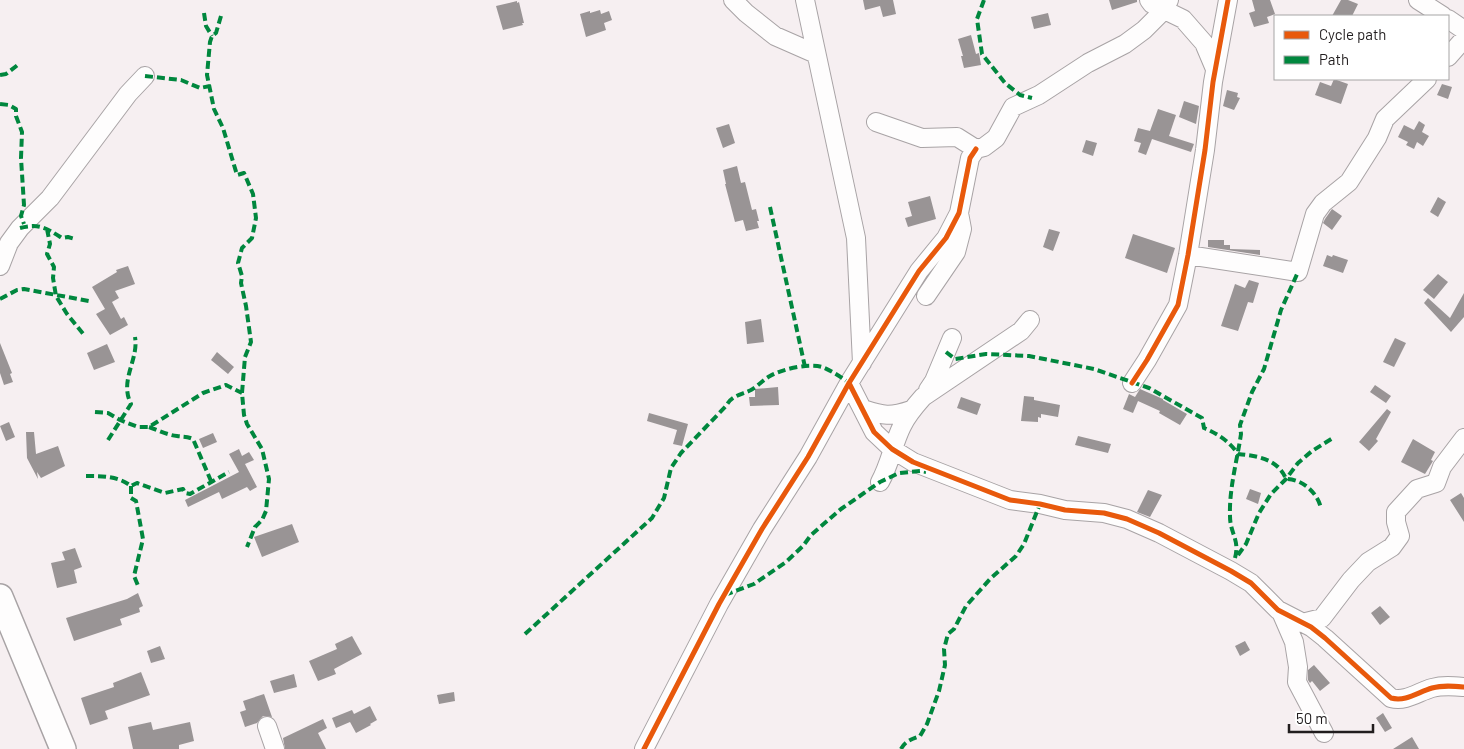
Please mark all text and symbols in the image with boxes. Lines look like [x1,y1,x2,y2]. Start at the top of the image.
legend [1274,15,1449,80]
text: Cycle path [1319,25,1386,43]
text: Path [1319,50,1349,68]
scale bar [1289,702,1373,734]
text: 50 m [1296,709,1328,727]

